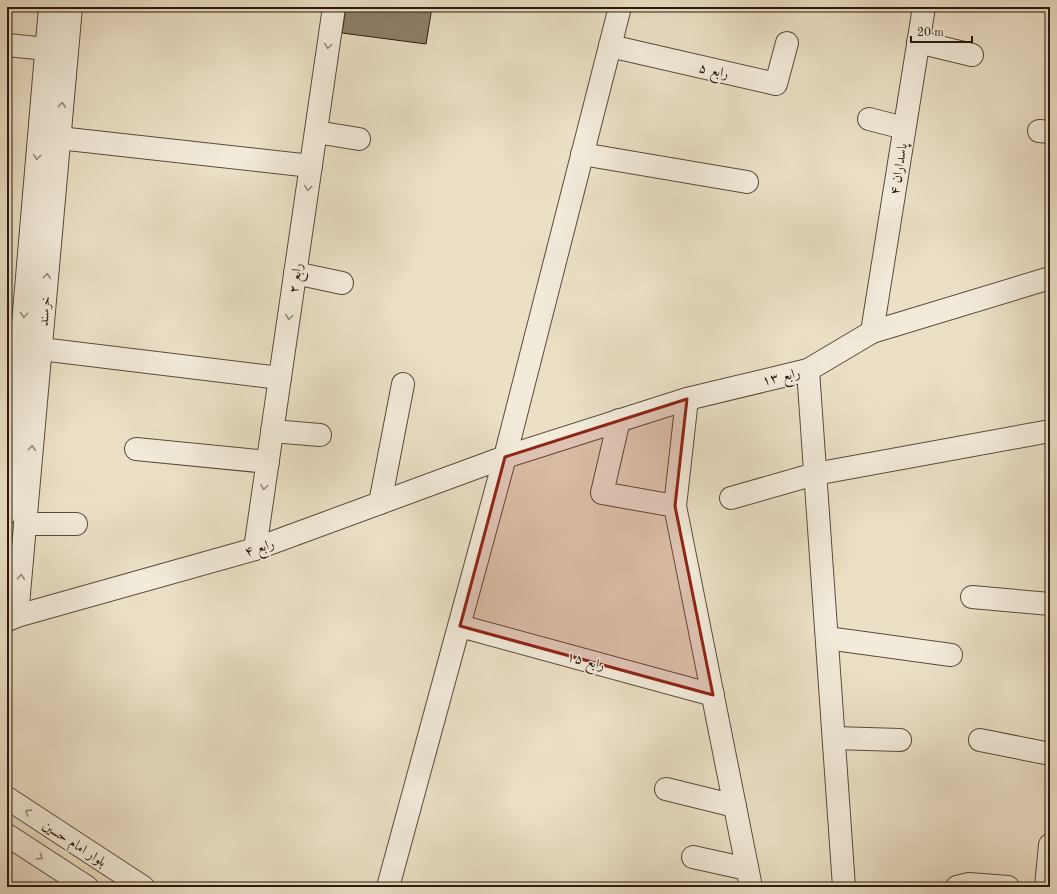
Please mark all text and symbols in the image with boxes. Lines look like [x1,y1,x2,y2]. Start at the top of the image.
scale bar [911,18,972,44]
text: 20 m [917,27,944,39]
one-way arrow [324,43,333,49]
street label: رابع ۵ [696,61,730,87]
one-way arrow [58,102,67,108]
street label: پاسداران ۴ [888,141,913,197]
one-way arrow [33,154,42,160]
one-way arrow [304,185,313,191]
street label: رابع ۲ [287,262,311,295]
one-way arrow [42,273,51,279]
street label: خرسند [37,295,53,327]
one-way arrow [19,312,28,318]
one-way arrow [285,314,294,320]
street label: رابع ۱۳ [761,366,803,394]
one-way arrow [27,445,36,451]
one-way arrow [260,484,269,490]
street label: رابع ۴ [243,537,278,565]
one-way arrow [16,574,25,580]
street label: رابع ۱۵ [564,649,606,679]
one-way arrow [25,809,32,817]
street label: بلوار امام حسین [37,818,109,874]
one-way arrow [36,852,43,859]

